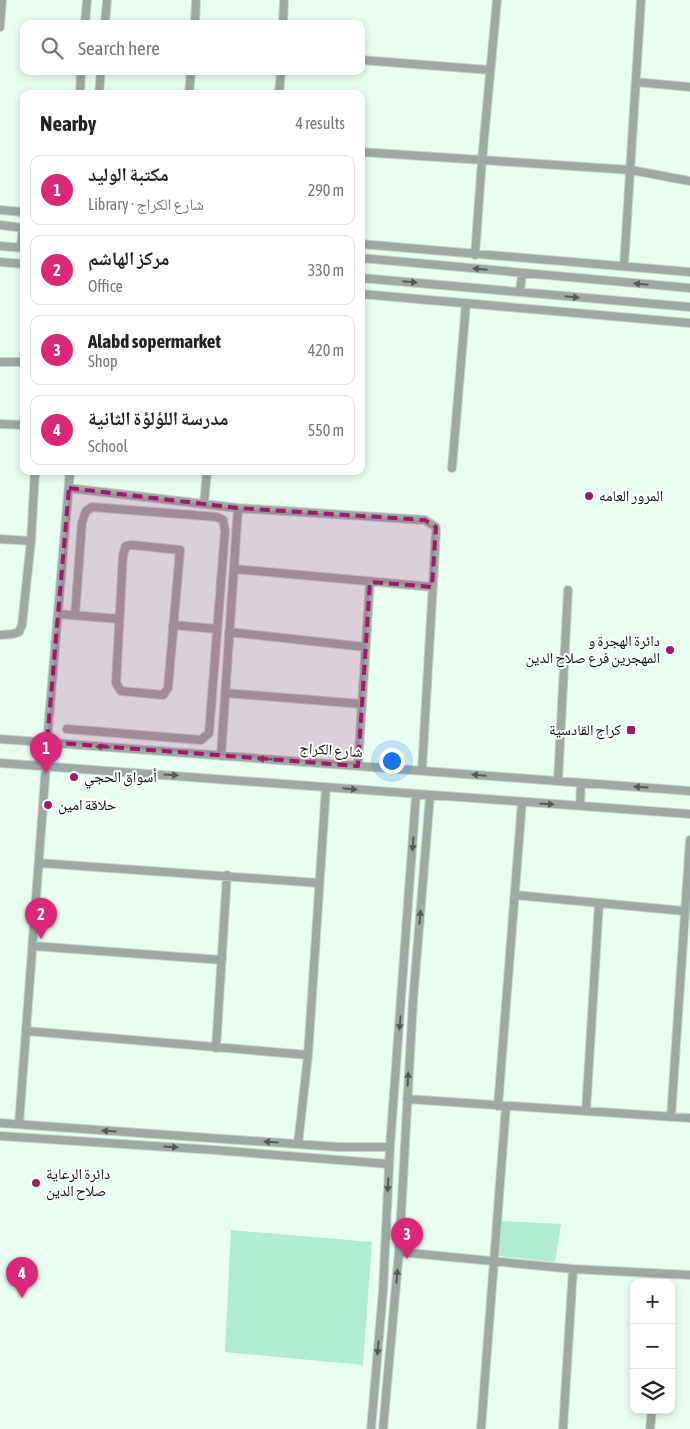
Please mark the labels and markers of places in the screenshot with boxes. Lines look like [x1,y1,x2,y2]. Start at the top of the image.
place label: المرور العامه [599,487,663,505]
marker: المرور العامه [583,490,595,502]
place label: دائرة الهجرة و المهجرين فرع صلاح الدين [526,632,660,668]
marker: دائرة الهجرة و المهجرين فرع صلاح الدين [664,644,676,656]
place label: كراج القادسية [549,721,621,740]
marker: كراج القادسية [625,724,637,736]
pin: 1 [30,732,62,773]
place label: أسواق الحجي [84,768,157,789]
marker: أسواق الحجي [68,771,80,783]
place label: حلاقة امين [58,796,117,815]
marker: حلاقة امين [42,799,54,811]
pin: 2 [25,898,57,939]
place label: دائرة الرعاية صلاح الدين [46,1165,110,1201]
marker: دائرة الرعاية صلاح الدين [30,1177,42,1189]
pin: 3 [391,1218,423,1259]
pin: 4 [6,1257,38,1298]

